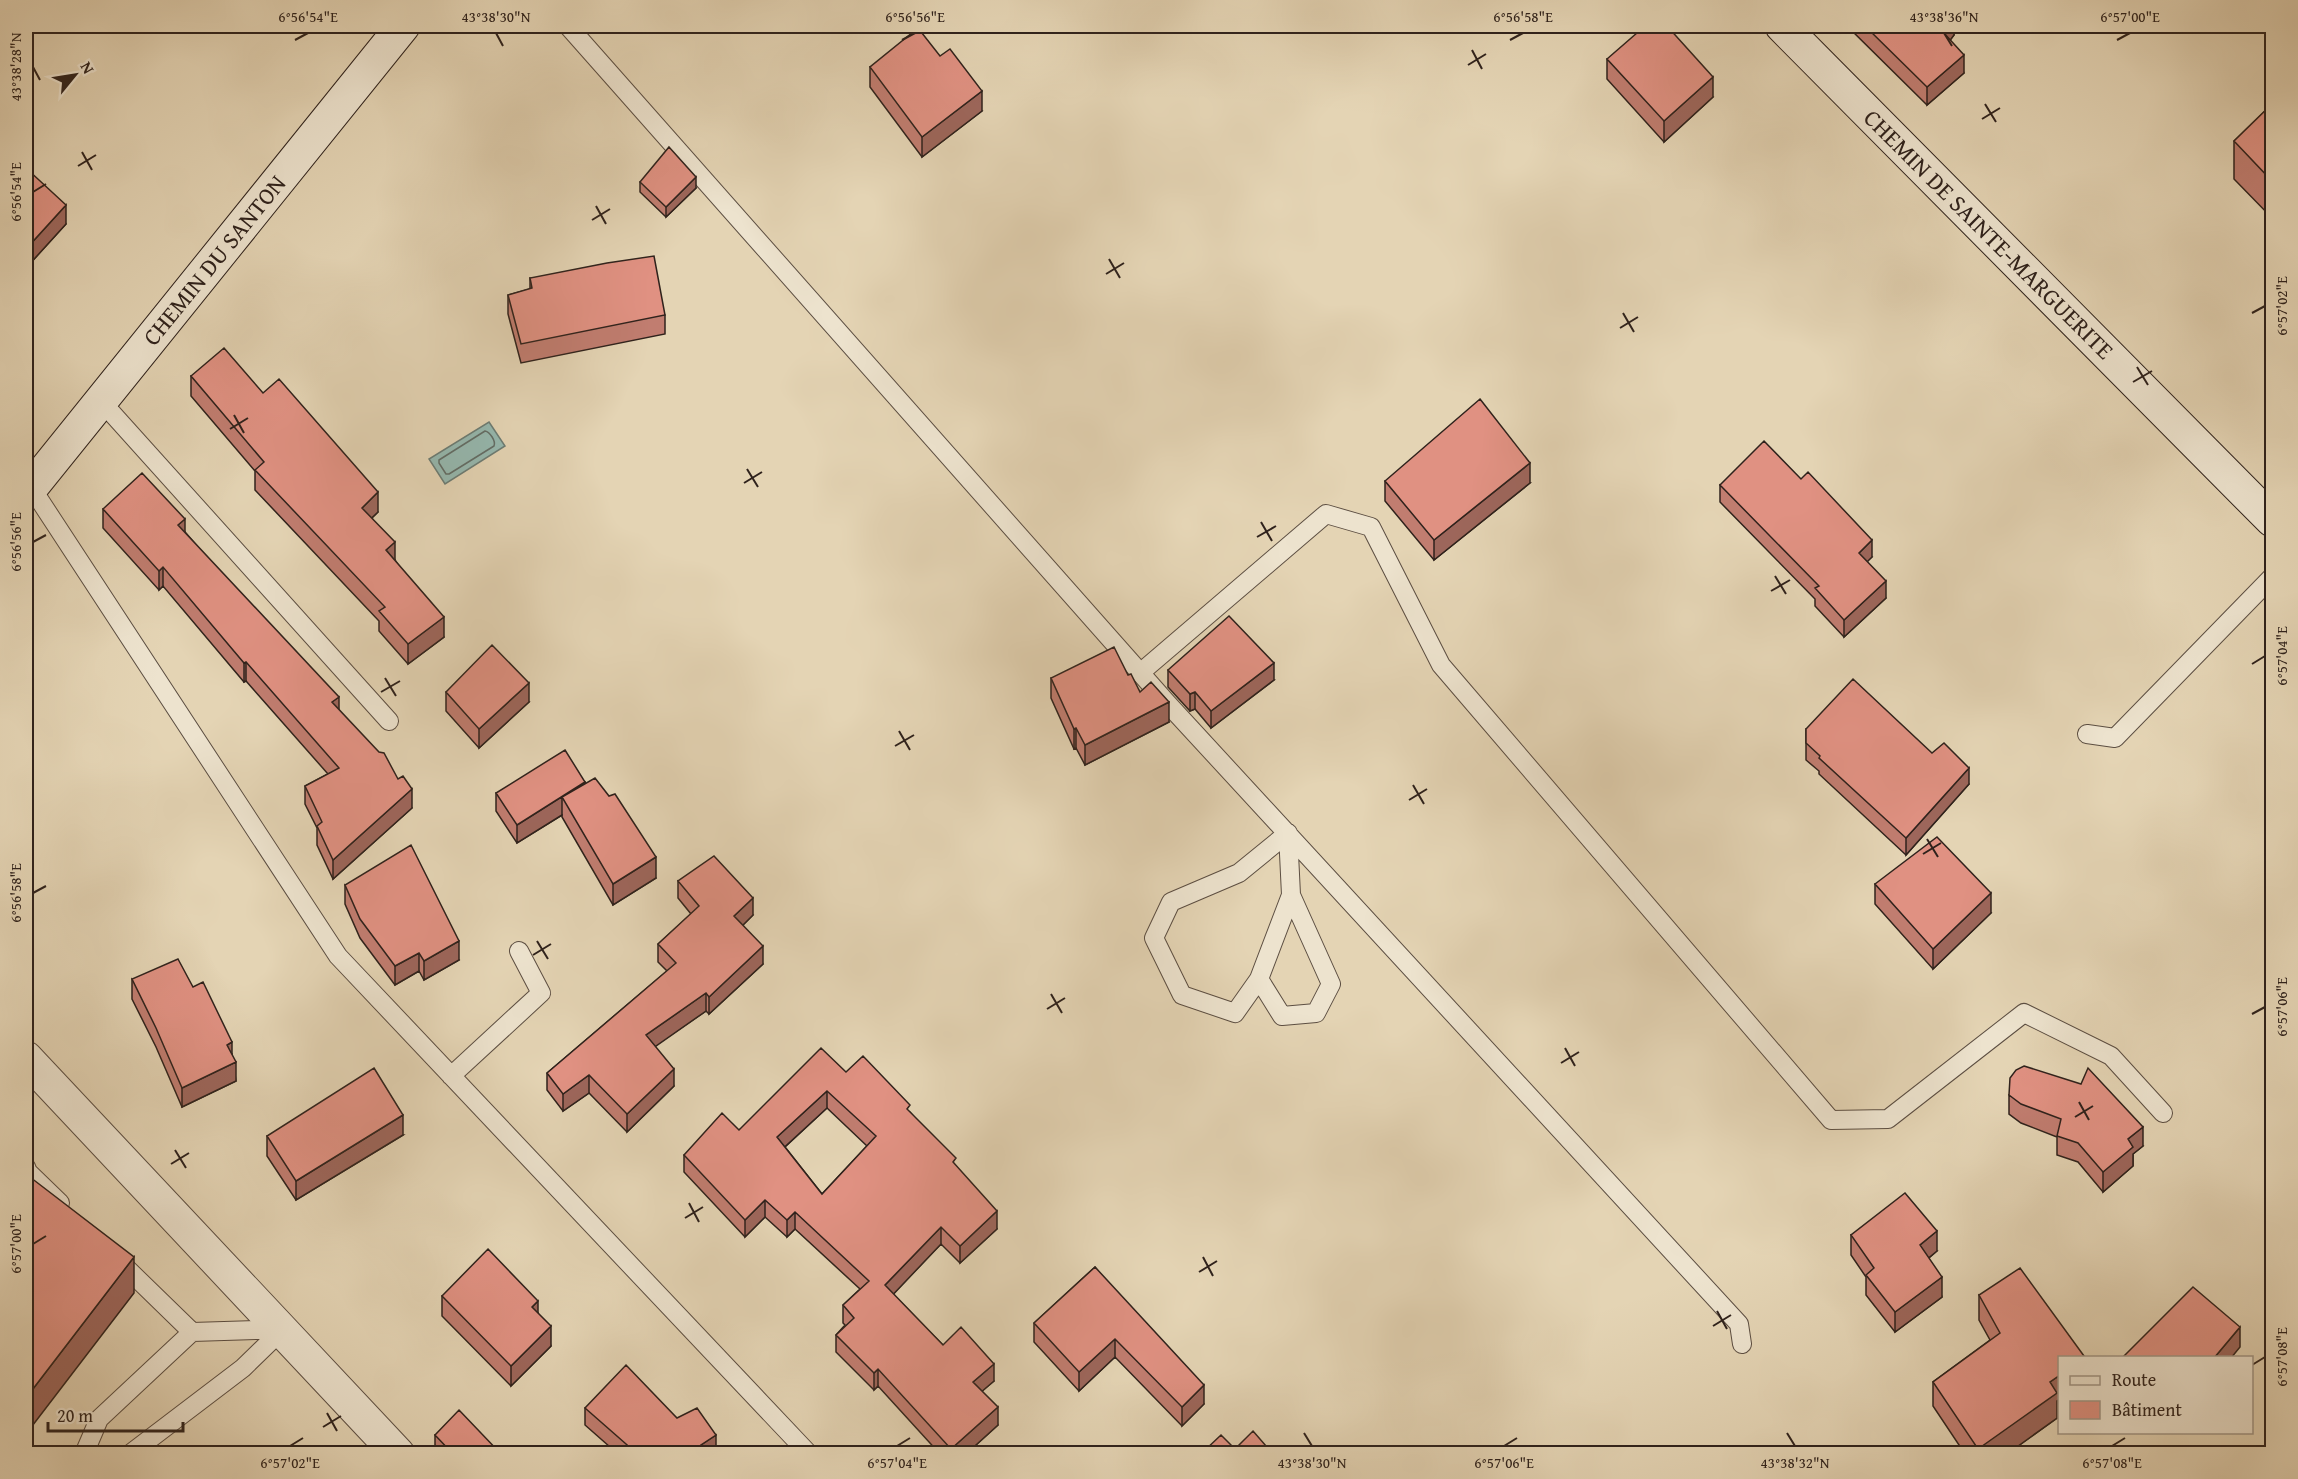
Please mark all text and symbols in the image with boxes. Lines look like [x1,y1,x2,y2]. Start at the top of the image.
text: 6°56'54"E [278,6,338,27]
text: 43°38'30"N [462,6,531,27]
text: 6°56'56"E [885,6,945,27]
text: 6°56'58"E [1493,6,1553,27]
text: 43°38'36"N [1910,6,1979,27]
text: 6°57'00"E [2100,6,2160,27]
text: 43°38'28"N [5,32,26,101]
north arrow [45,45,105,105]
text: N [75,57,101,78]
street label: CHEMIN DE SAINTE-MARGUERITE [1856,101,2122,367]
text: 6°56'54"E [5,162,26,222]
street label: CHEMIN DU SANTON [134,167,294,353]
text: 6°57'02"E [2271,276,2292,336]
text: 6°56'56"E [5,512,26,572]
text: 6°57'04"E [2271,626,2292,686]
text: 6°56'58"E [5,863,26,923]
text: 6°57'06"E [2271,977,2292,1037]
text: 6°57'00"E [5,1214,26,1274]
text: 6°57'08"E [2271,1327,2292,1387]
legend [2058,1356,2253,1434]
text: Route [2112,1366,2156,1393]
scale bar [48,1395,183,1433]
text: Bâtiment [2112,1396,2182,1423]
text: 20 m [57,1402,93,1429]
text: 6°57'02"E [260,1452,320,1473]
text: 6°57'04"E [867,1452,927,1473]
text: 43°38'30"N [1278,1452,1347,1473]
text: 6°57'06"E [1474,1452,1534,1473]
text: 43°38'32"N [1761,1452,1830,1473]
text: 6°57'08"E [2082,1452,2142,1473]

